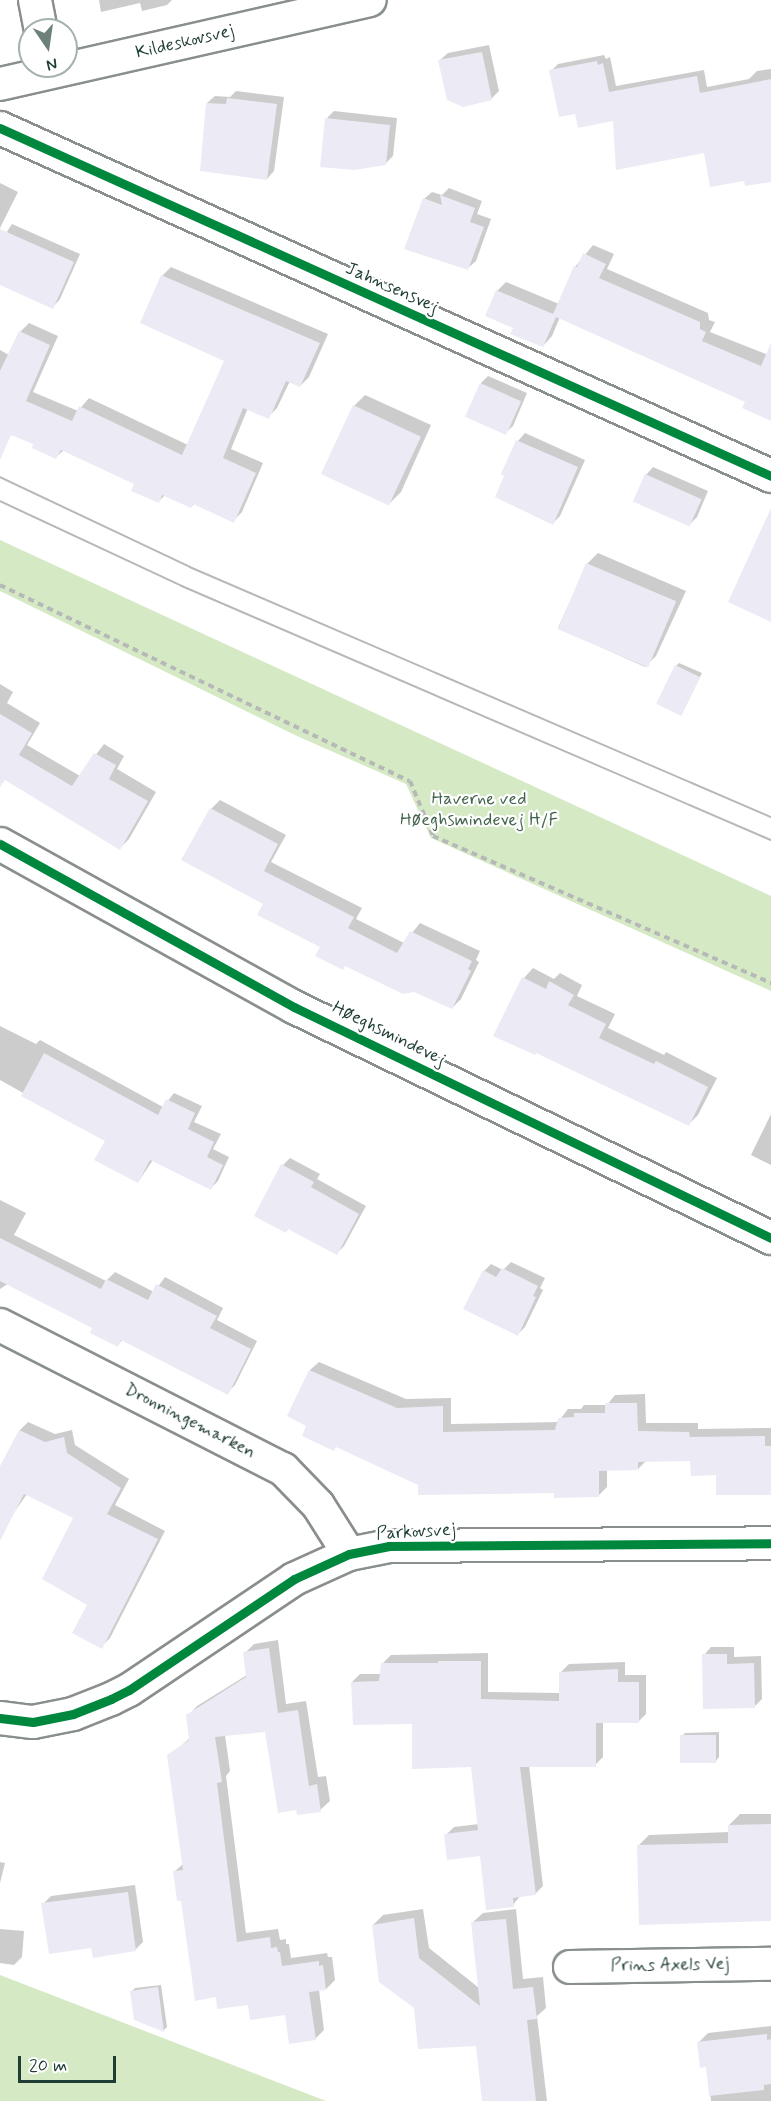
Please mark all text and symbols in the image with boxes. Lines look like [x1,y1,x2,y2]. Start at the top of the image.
north arrow [18,18,78,78]
street label: Kildeskovsvej [134,20,236,64]
text: N [44,53,59,76]
street label: Jahnsensvej [342,258,442,318]
park label: Haverne ved Høeghsmindevej H/F [400,789,558,832]
street label: Høeghsmindevej [329,997,449,1071]
street label: Dronningemarken [121,1379,259,1463]
street label: Parkovsvej [376,1519,456,1545]
street label: Prins Axels Vej [609,1953,731,1977]
scale bar [21,2044,118,2082]
text: 20 m [29,2054,67,2078]

